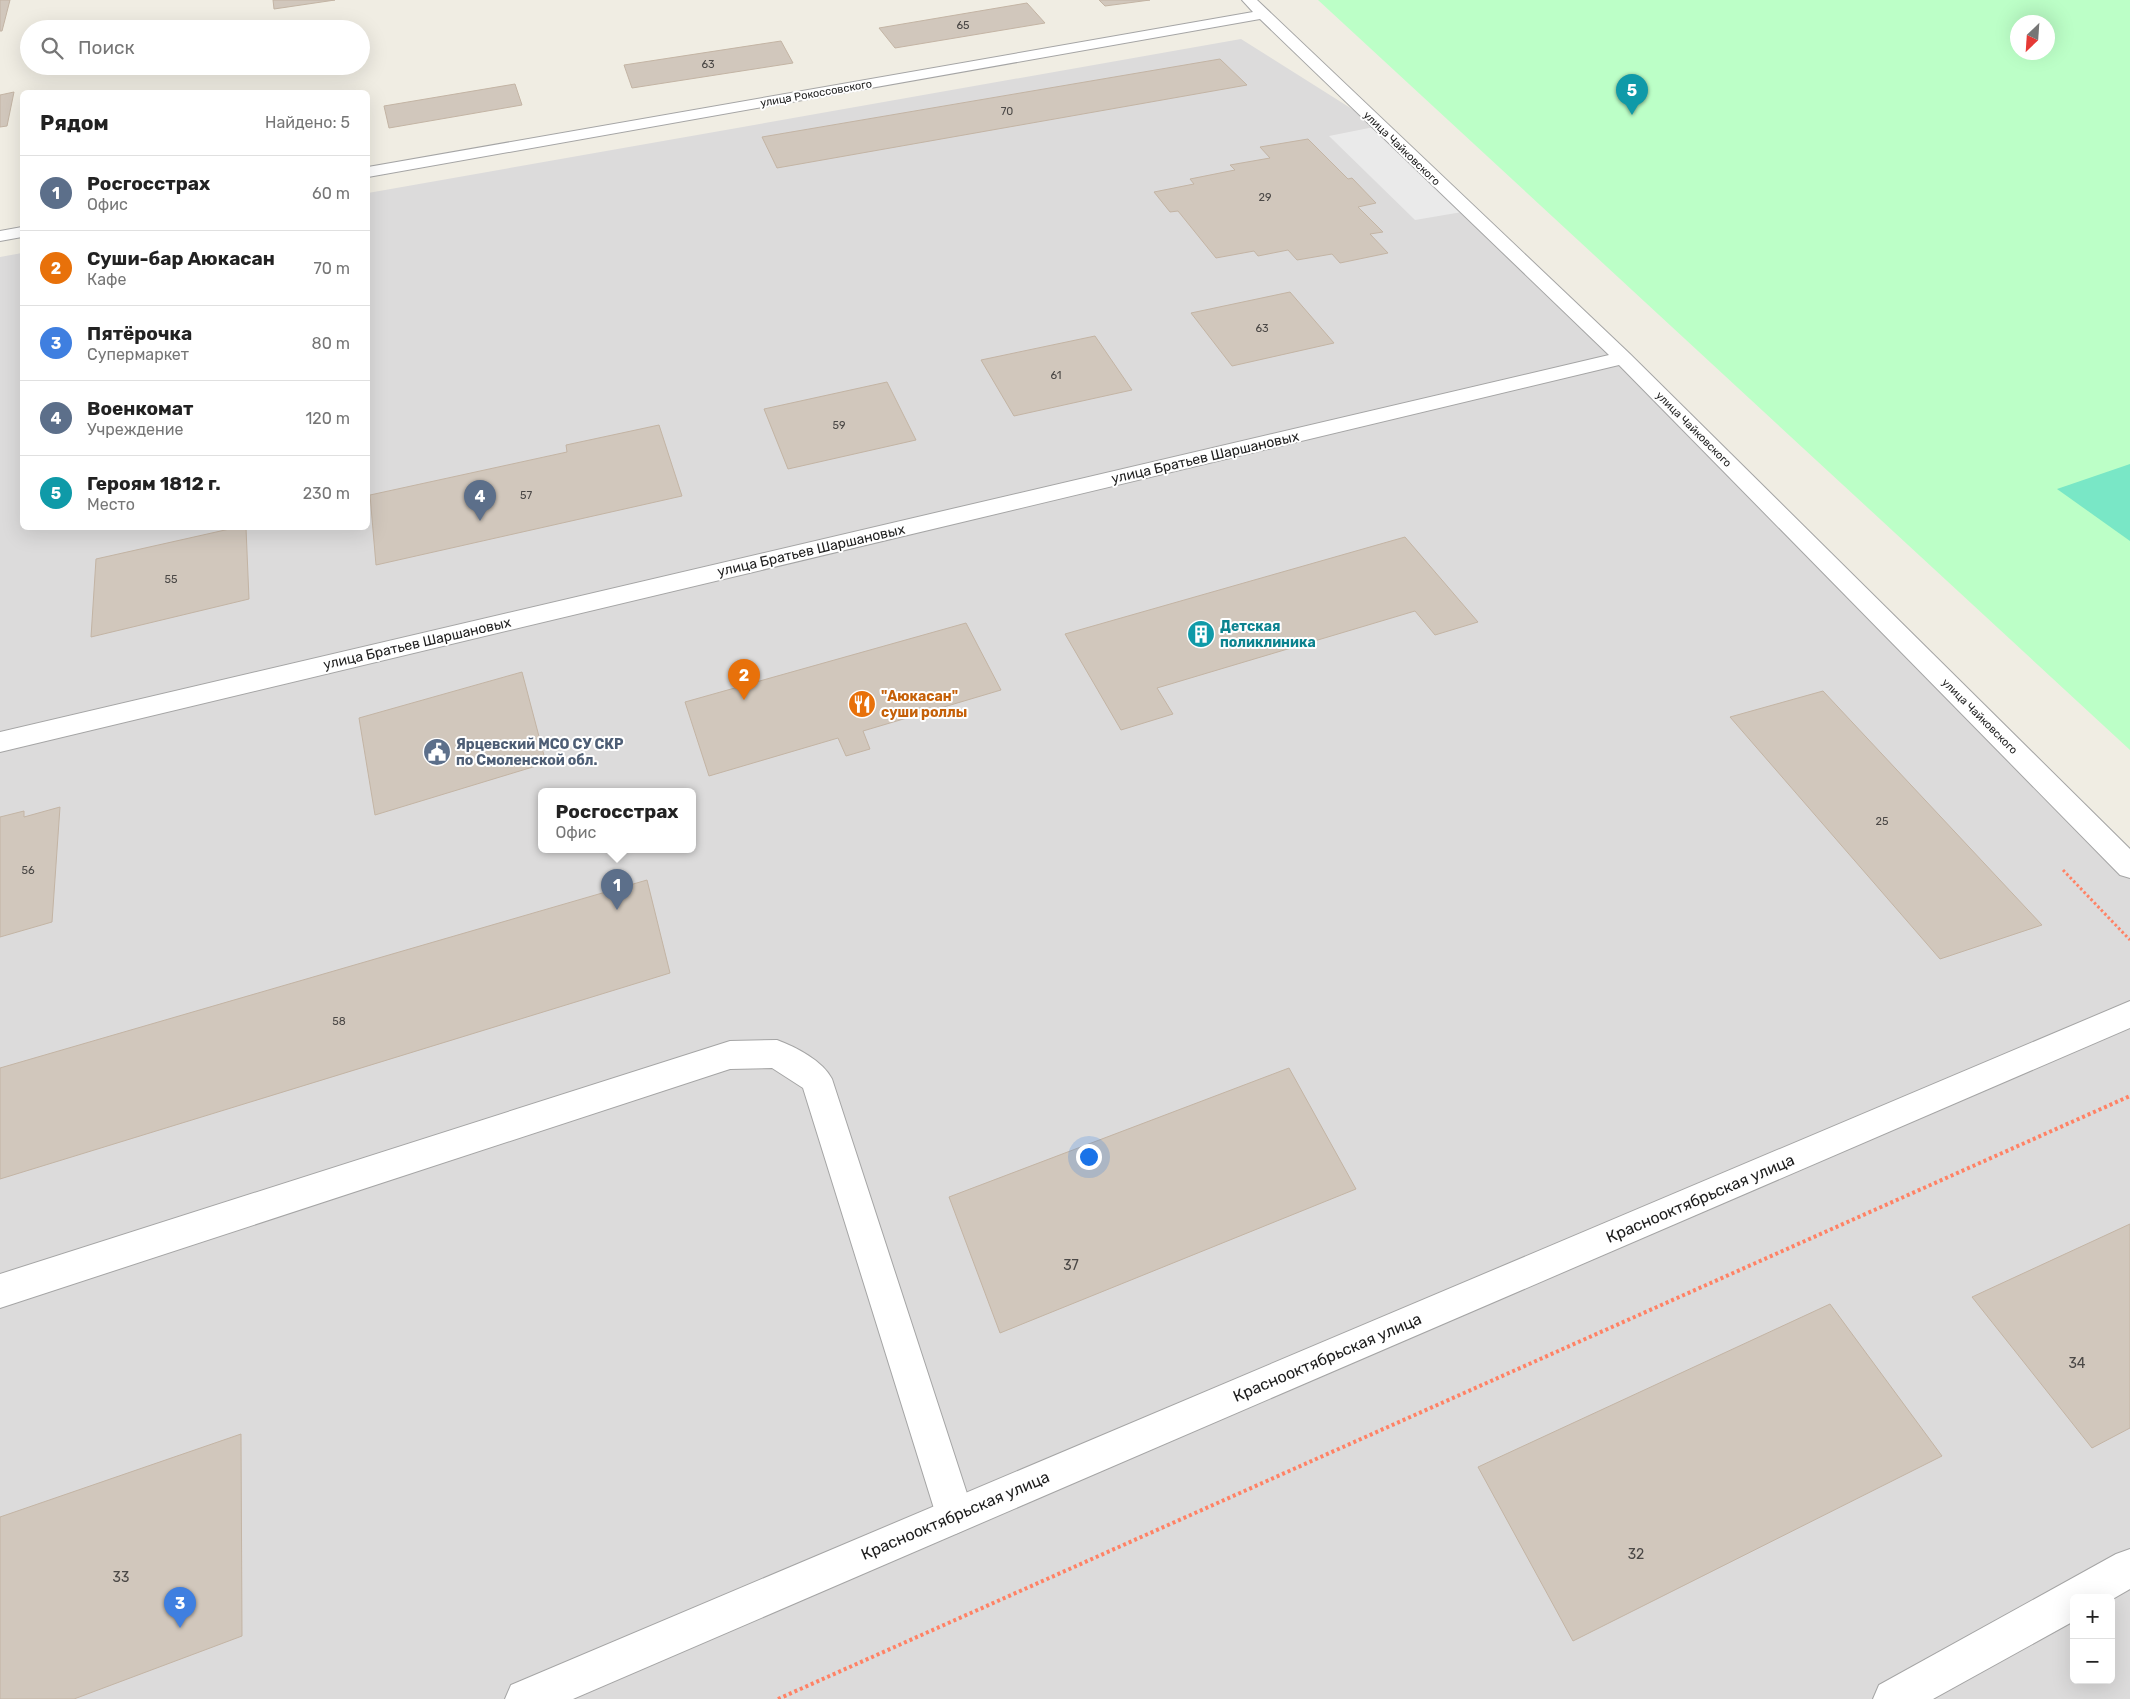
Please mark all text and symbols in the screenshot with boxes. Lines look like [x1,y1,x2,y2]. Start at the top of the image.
north arrow [2010,15,2055,60]
house number: 65 [956,19,970,32]
search box [20,20,370,75]
icon: search [38,34,66,62]
text: Поиск [78,36,135,59]
house number: 63 [701,58,715,71]
pin: 5 [1616,74,1648,115]
street label: улица Рокоссовского [759,77,873,110]
house number: 70 [1001,105,1013,118]
street label: улица Чайковского [1361,108,1443,188]
text: Рядом [40,110,109,135]
text: Найдено: 5 [265,113,350,132]
text: Росгосстрах [87,172,210,195]
text: 1 [52,184,60,203]
text: 60 m [312,184,350,203]
house number: 29 [1259,191,1271,204]
text: Офис [87,195,128,214]
text: Суши-бар Аюкасан [87,247,275,270]
text: 2 [51,259,61,278]
text: 70 m [313,259,350,278]
text: Кафе [87,270,127,289]
text: Пятёрочка [87,322,192,345]
house number: 63 [1255,322,1269,335]
text: 3 [51,334,61,353]
text: 80 m [312,334,350,353]
text: Супермаркет [87,345,189,364]
house number: 61 [1050,369,1062,382]
street label: улица Чайковского [1653,389,1734,470]
text: Военкомат [87,397,193,420]
text: 4 [51,409,61,428]
text: 120 m [305,409,350,428]
house number: 59 [832,419,846,432]
text: Учреждение [87,420,184,439]
street label: улица Братьев Шаршановых [1110,427,1301,487]
text: Героям 1812 г. [87,472,221,495]
pin: 4 [464,480,496,521]
text: 5 [51,484,61,503]
text: 230 m [303,484,350,503]
house number: 57 [520,489,532,502]
text: Место [87,495,135,514]
street label: улица Братьев Шаршановых [716,520,907,580]
house number: 55 [164,573,178,586]
street label: улица Братьев Шаршановых [322,613,513,673]
place label: Детская поликлиника [1220,618,1316,651]
building icon: Детская поликлиника [1186,619,1216,649]
pin: 2 [728,659,760,700]
street label: улица Чайковского [1939,676,2020,757]
place label: "Аюкасан" суши роллы [881,688,967,721]
restaurant icon: "Аюкасан" суши роллы [847,689,877,719]
place label: Ярцевский МСО СУ СКР по Смоленской обл. [456,736,624,769]
public building icon: Ярцевский МСО СУ СКР по Смоленской обл. [422,737,452,767]
popup [538,788,696,853]
text: Росгосстрах [555,800,679,823]
house number: 25 [1876,815,1889,828]
text: Офис [555,823,596,842]
house number: 56 [21,864,35,877]
pin: 1 [601,869,633,910]
house number: 58 [332,1015,346,1028]
your location [1076,1144,1102,1170]
street label: Краснооктябрьская улица [1603,1150,1797,1247]
house number: 37 [1063,1257,1079,1274]
street label: Краснооктябрьская улица [1230,1309,1424,1406]
house number: 34 [2068,1355,2086,1372]
street label: Краснооктябрьская улица [858,1467,1052,1564]
house number: 32 [1628,1546,1644,1563]
house number: 33 [113,1569,129,1586]
pin: 3 [164,1587,196,1628]
map controls [2070,1594,2115,1684]
button: + [2070,1594,2115,1639]
button: − [2070,1639,2115,1684]

